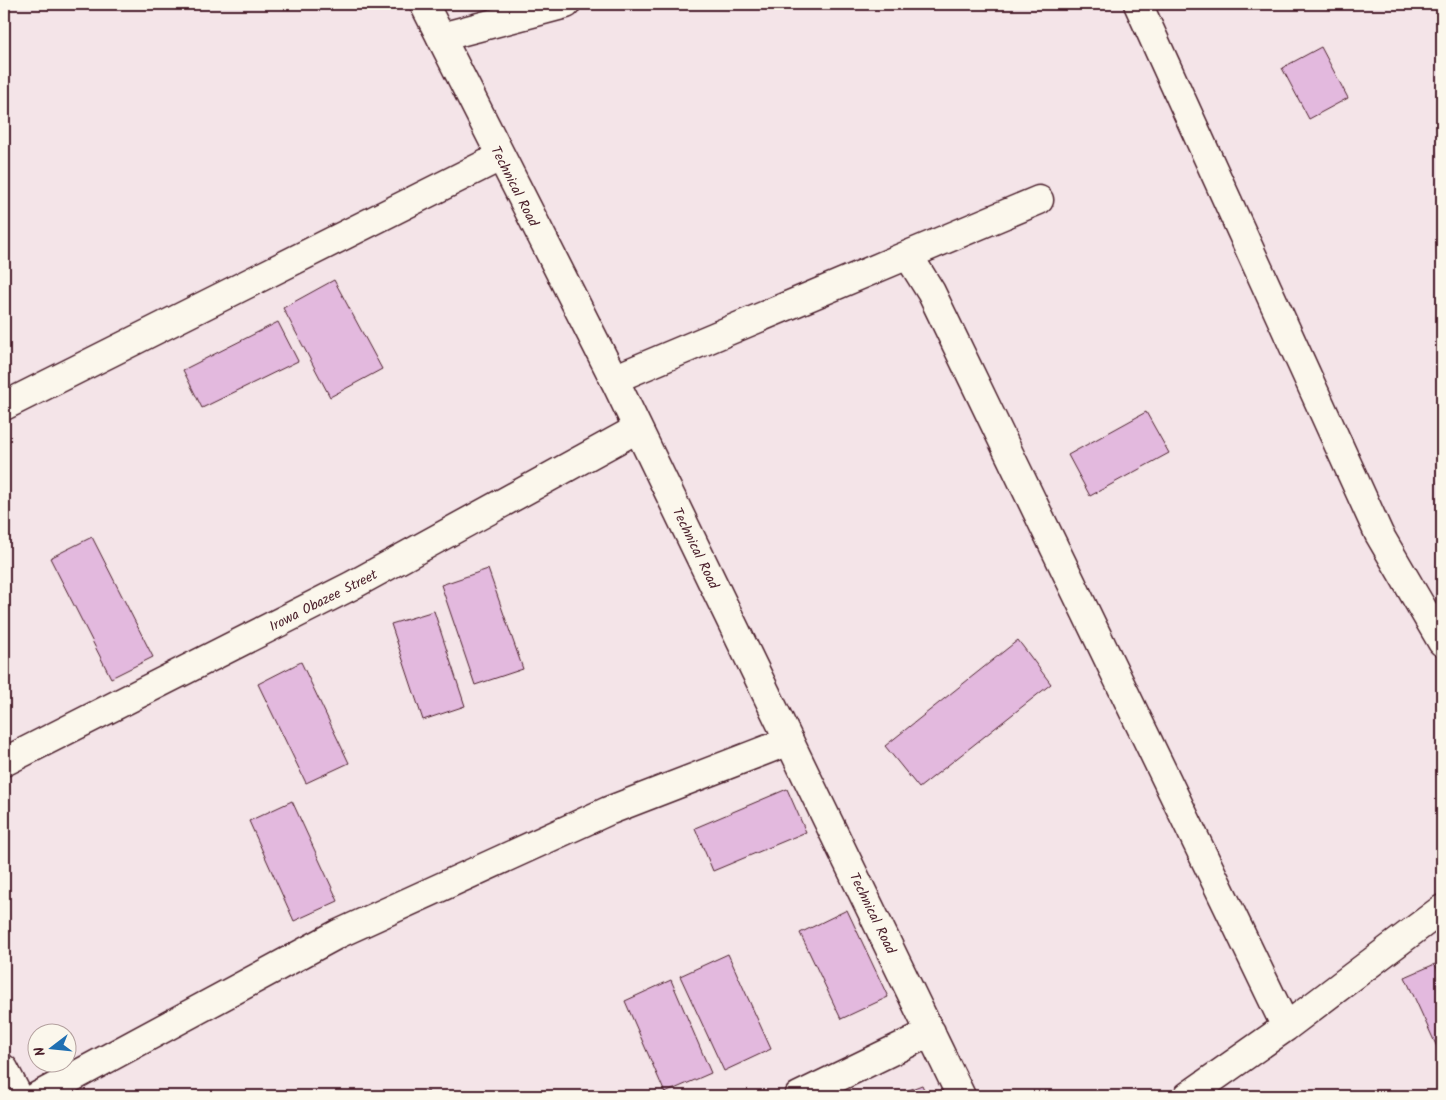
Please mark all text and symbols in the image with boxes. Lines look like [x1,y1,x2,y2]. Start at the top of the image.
street label: Technical Road [484,142,544,232]
street label: Technical Road [666,504,725,594]
street label: Irowa Obazee Street [265,564,382,638]
street label: Technical Road [843,869,902,959]
north arrow [28,1022,78,1072]
text: N [29,1044,52,1059]

